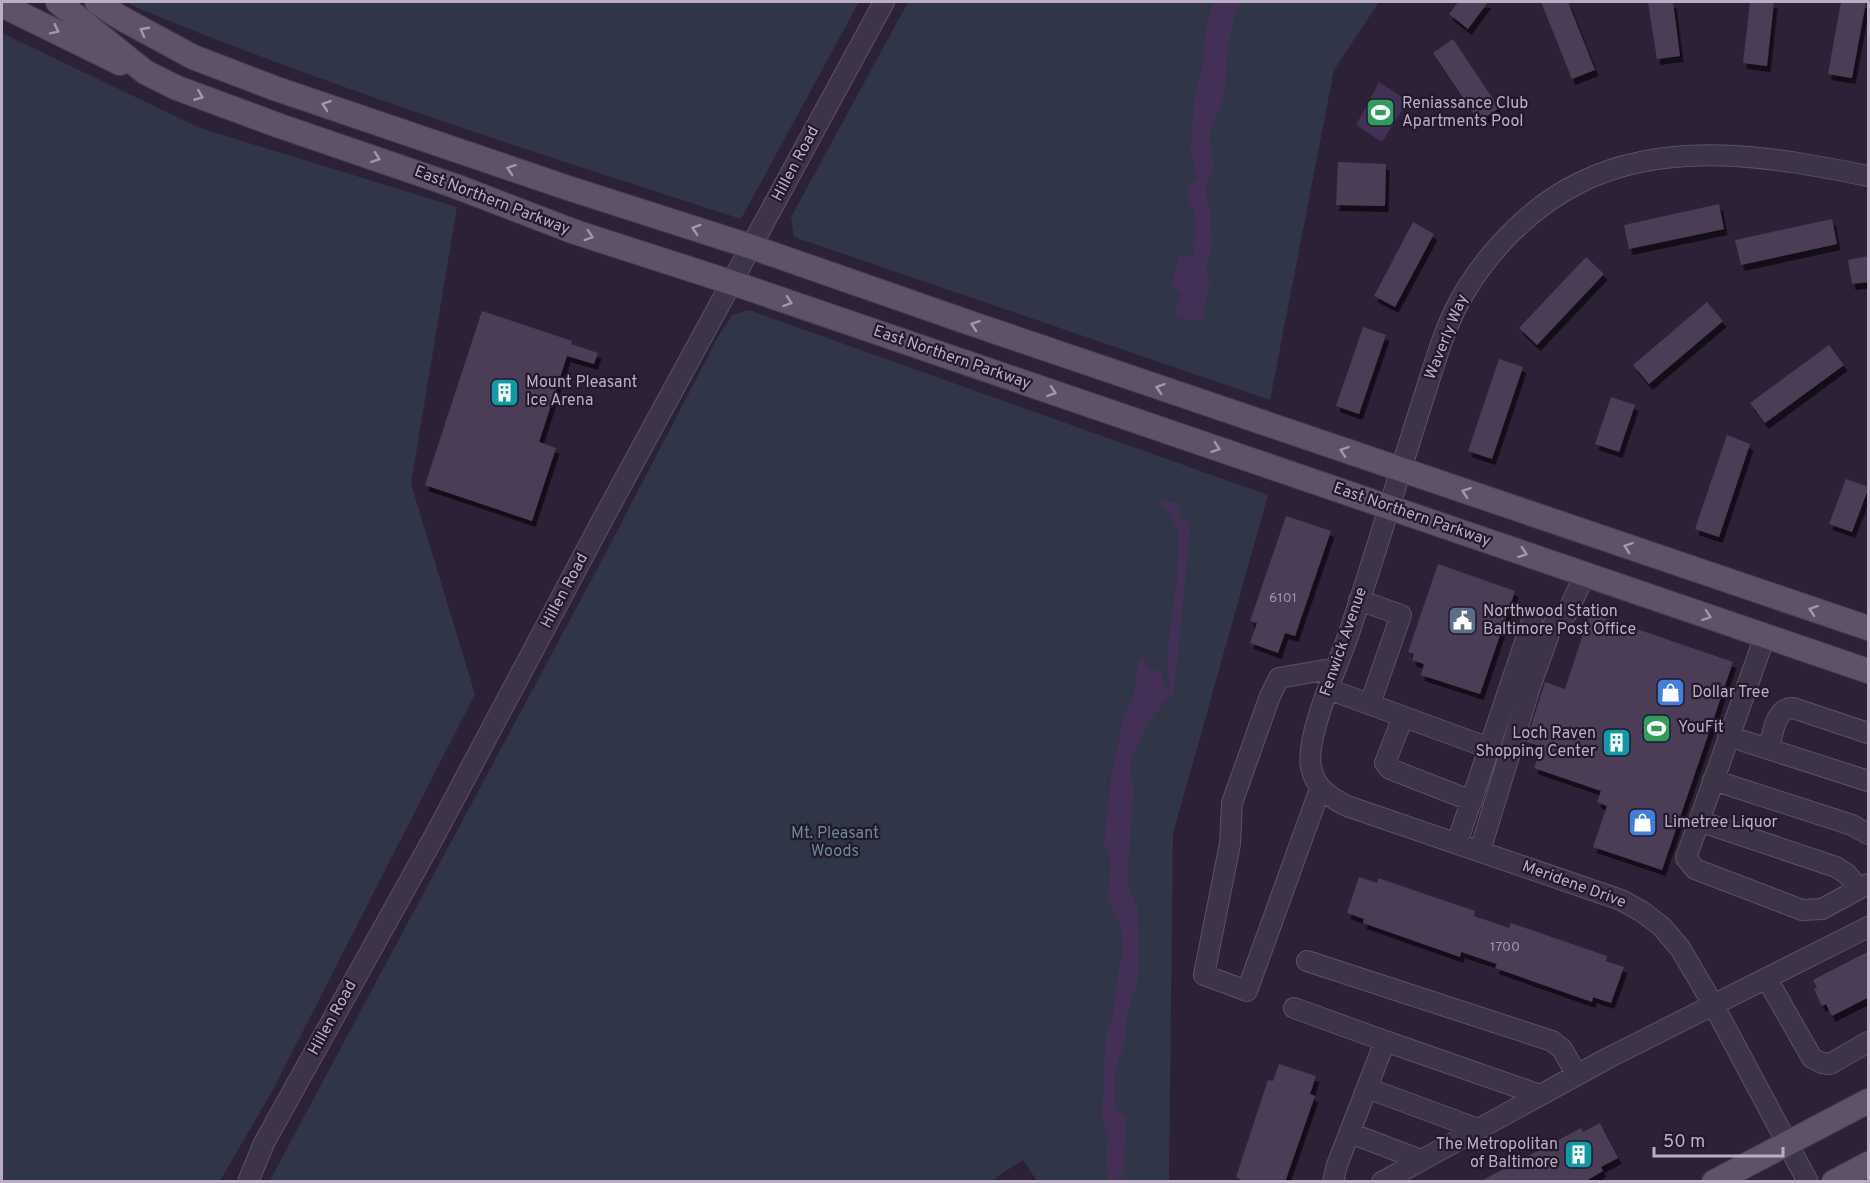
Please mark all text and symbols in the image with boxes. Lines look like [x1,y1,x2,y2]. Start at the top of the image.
one-way arrow [48,22,59,34]
one-way arrow [140,27,151,38]
one-way arrow [193,89,203,102]
place label: Reniassance Club Apartments Pool [1402,94,1528,132]
sports icon: Reniassance Club Apartments Pool [1365,97,1397,129]
one-way arrow [321,100,332,113]
street label: Hillen Road [768,123,824,205]
one-way arrow [370,150,380,163]
street label: East Northern Parkway [411,162,573,240]
one-way arrow [506,163,517,176]
one-way arrow [691,224,702,236]
one-way arrow [583,229,594,242]
street label: Waverly Way [1421,291,1473,383]
one-way arrow [782,294,793,307]
one-way arrow [970,320,981,333]
street label: East Northern Parkway [871,322,1033,394]
place label: Mount Pleasant Ice Arena [526,373,638,411]
building icon: Mount Pleasant Ice Arena [489,376,521,408]
one-way arrow [1155,382,1166,395]
one-way arrow [1046,385,1057,397]
one-way arrow [1210,441,1221,453]
one-way arrow [1340,446,1350,458]
street label: East Northern Parkway [1331,479,1493,551]
one-way arrow [1461,487,1472,500]
one-way arrow [1623,542,1634,555]
one-way arrow [1517,545,1528,558]
street label: Hillen Road [537,550,593,632]
street label: Fenwick Avenue [1316,585,1372,699]
house number: 6101 [1269,590,1297,607]
place label: Northwood Station Baltimore Post Office [1483,602,1636,640]
one-way arrow [1808,604,1819,617]
public building icon: Northwood Station Baltimore Post Office [1446,605,1478,637]
one-way arrow [1701,609,1712,621]
shop icon: Dollar Tree [1655,677,1687,709]
place label: Dollar Tree [1692,683,1769,703]
sports icon: YouFit [1641,712,1673,744]
place label: YouFit [1678,718,1724,738]
place label: Loch Raven Shopping Center [1475,724,1596,762]
building icon: Loch Raven Shopping Center [1601,727,1633,759]
shop icon: Limetree Liquor [1627,807,1659,839]
place label: Limetree Liquor [1664,813,1778,833]
park label: Mt. Pleasant Woods [791,824,879,862]
street label: Meridene Drive [1519,857,1629,913]
house number: 1700 [1490,939,1520,956]
street label: Hillen Road [304,977,362,1059]
scale bar [1654,1120,1783,1158]
text: 50 m [1663,1131,1705,1154]
place label: The Metropolitan of Baltimore [1436,1135,1558,1173]
building icon: The Metropolitan of Baltimore [1563,1138,1595,1170]

